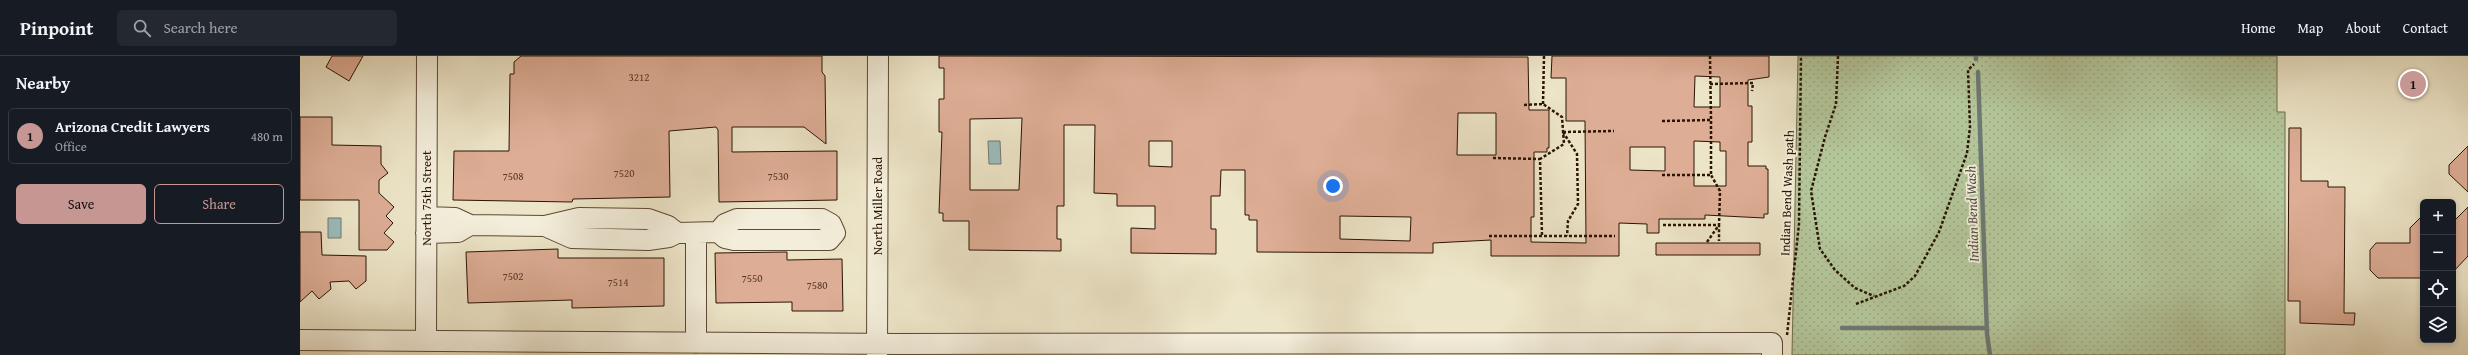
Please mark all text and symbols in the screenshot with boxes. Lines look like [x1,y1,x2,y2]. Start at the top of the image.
search box [117,10,397,46]
text: Pinpoint [20,14,93,42]
icon: search [131,17,153,39]
text: Search here [163,17,237,38]
text: Home [2241,18,2276,38]
text: Map [2298,18,2323,38]
text: About [2345,18,2381,38]
text: Contact [2403,18,2448,38]
house number: 3212 [628,69,650,85]
pin: 1 [2400,69,2426,99]
text: Nearby [16,70,70,95]
text: Arizona Credit Lawyers [55,116,210,137]
text: 1 [27,127,33,146]
text: 480 m [251,127,283,146]
street label: Indian Bend Wash path [1775,129,1799,256]
text: Office [55,137,87,156]
street label: North 75th Street [417,150,436,246]
street label: North Miller Road [868,157,887,255]
house number: 7520 [613,165,635,181]
water label: Indian Bend Wash [1960,166,1984,262]
house number: 7508 [502,168,524,184]
house number: 7530 [767,168,789,184]
your location [1323,176,1343,196]
button: Save [16,184,146,224]
button: Share [154,184,284,224]
map controls [2420,199,2456,343]
button: + [2420,199,2456,235]
button: − [2420,235,2456,271]
house number: 7502 [502,268,524,284]
house number: 7550 [741,270,763,286]
button: locate [2420,271,2456,307]
house number: 7514 [607,274,629,290]
house number: 7580 [806,277,828,293]
button: layers [2420,307,2456,343]

